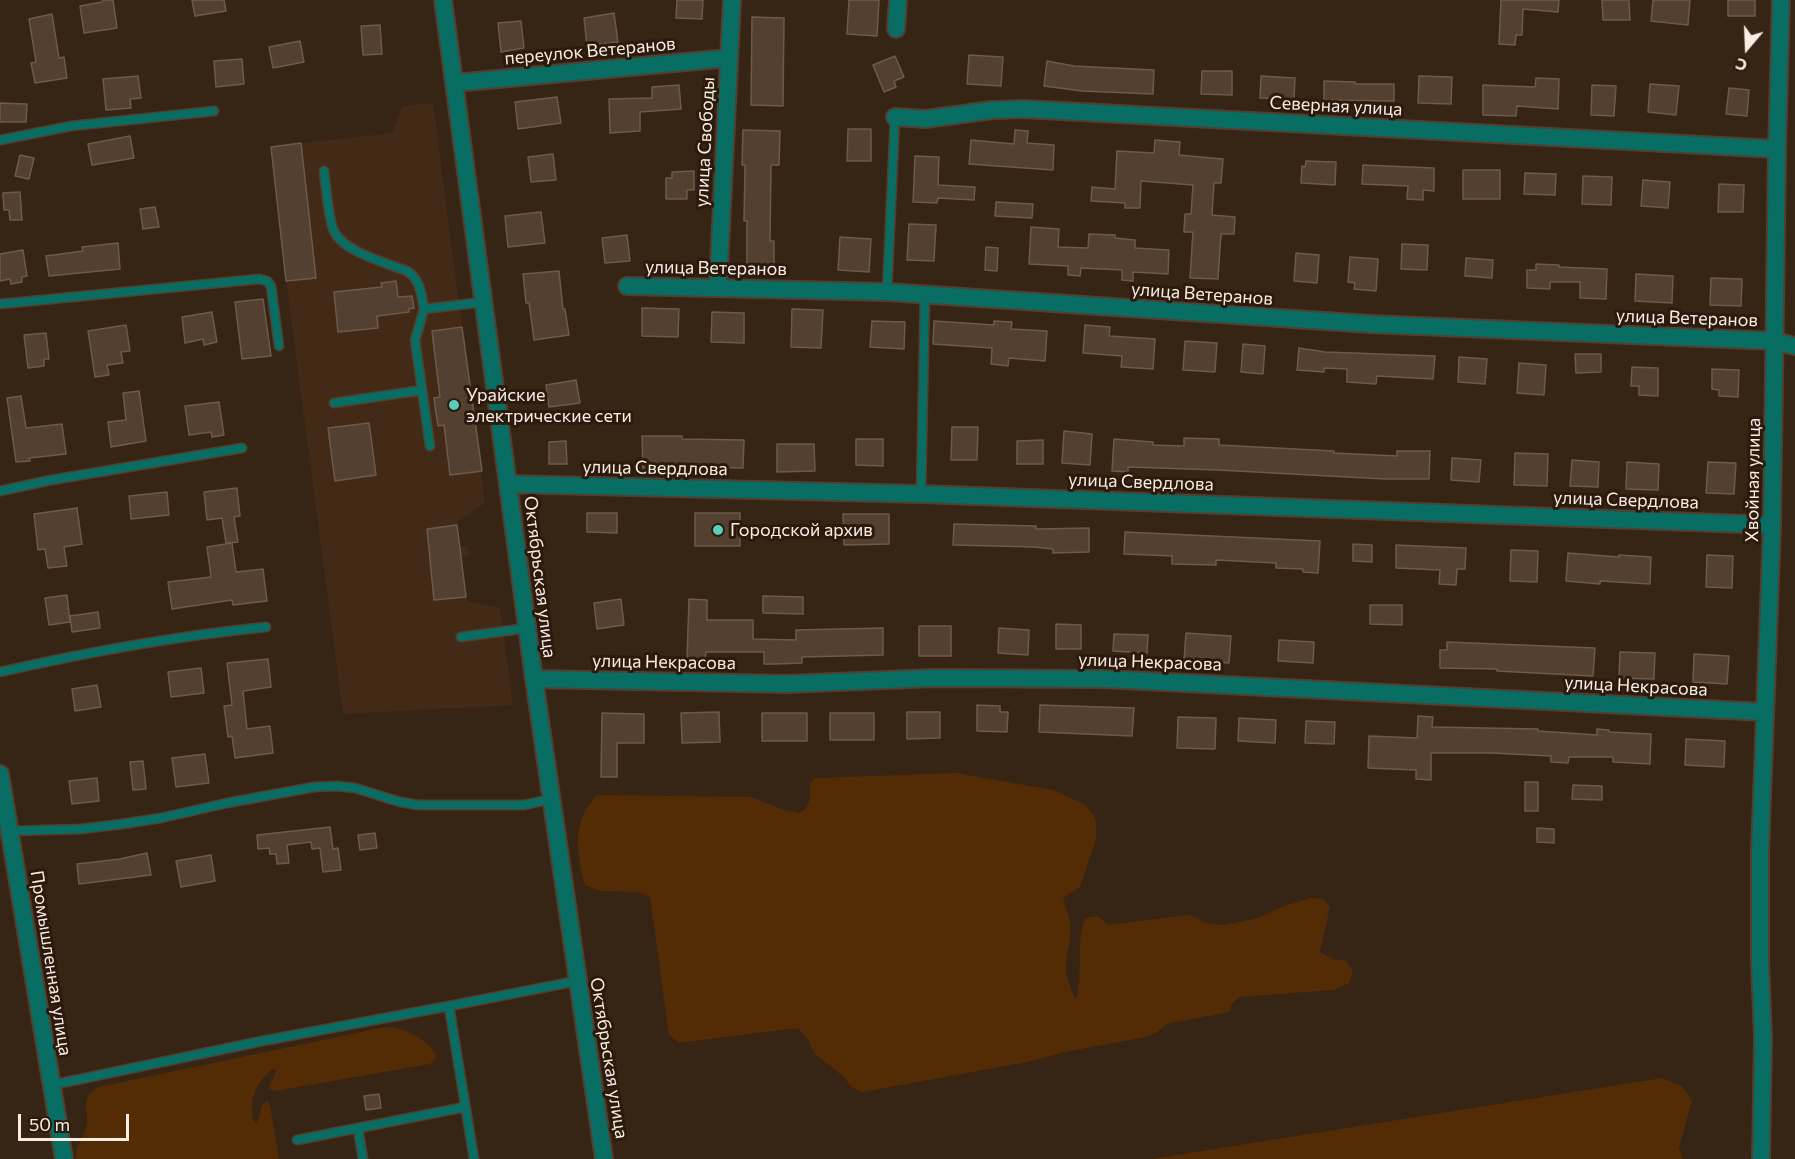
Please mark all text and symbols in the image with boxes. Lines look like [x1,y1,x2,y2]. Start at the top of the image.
north arrow [1717,18,1777,78]
street label: переулок Ветеранов [503,33,677,69]
text: С [1733,55,1749,76]
street label: улица Свободы [691,76,719,208]
street label: Северная улица [1269,92,1403,120]
street label: улица Ветеранов [645,256,787,280]
street label: улица Ветеранов [1130,278,1274,310]
street label: улица Ветеранов [1616,305,1758,331]
place label: Урайские электрические сети [466,384,632,426]
marker: Урайские электрические сети [447,398,461,412]
street label: Хвойная улица [1741,418,1765,542]
street label: улица Свердлова [582,456,728,480]
street label: улица Свердлова [1068,469,1214,495]
street label: улица Свердлова [1553,487,1699,513]
street label: Октябрьская улица [519,495,561,659]
place label: Городской архив [730,519,873,541]
marker: Городской архив [711,523,725,537]
street label: улица Некрасова [1078,649,1222,675]
street label: улица Некрасова [592,650,736,674]
street label: улица Некрасова [1564,671,1708,701]
street label: Промышленная улица [26,869,76,1057]
street label: Октябрьская улица [586,976,632,1140]
scale bar [21,1102,132,1140]
text: 50 m [29,1113,70,1135]

